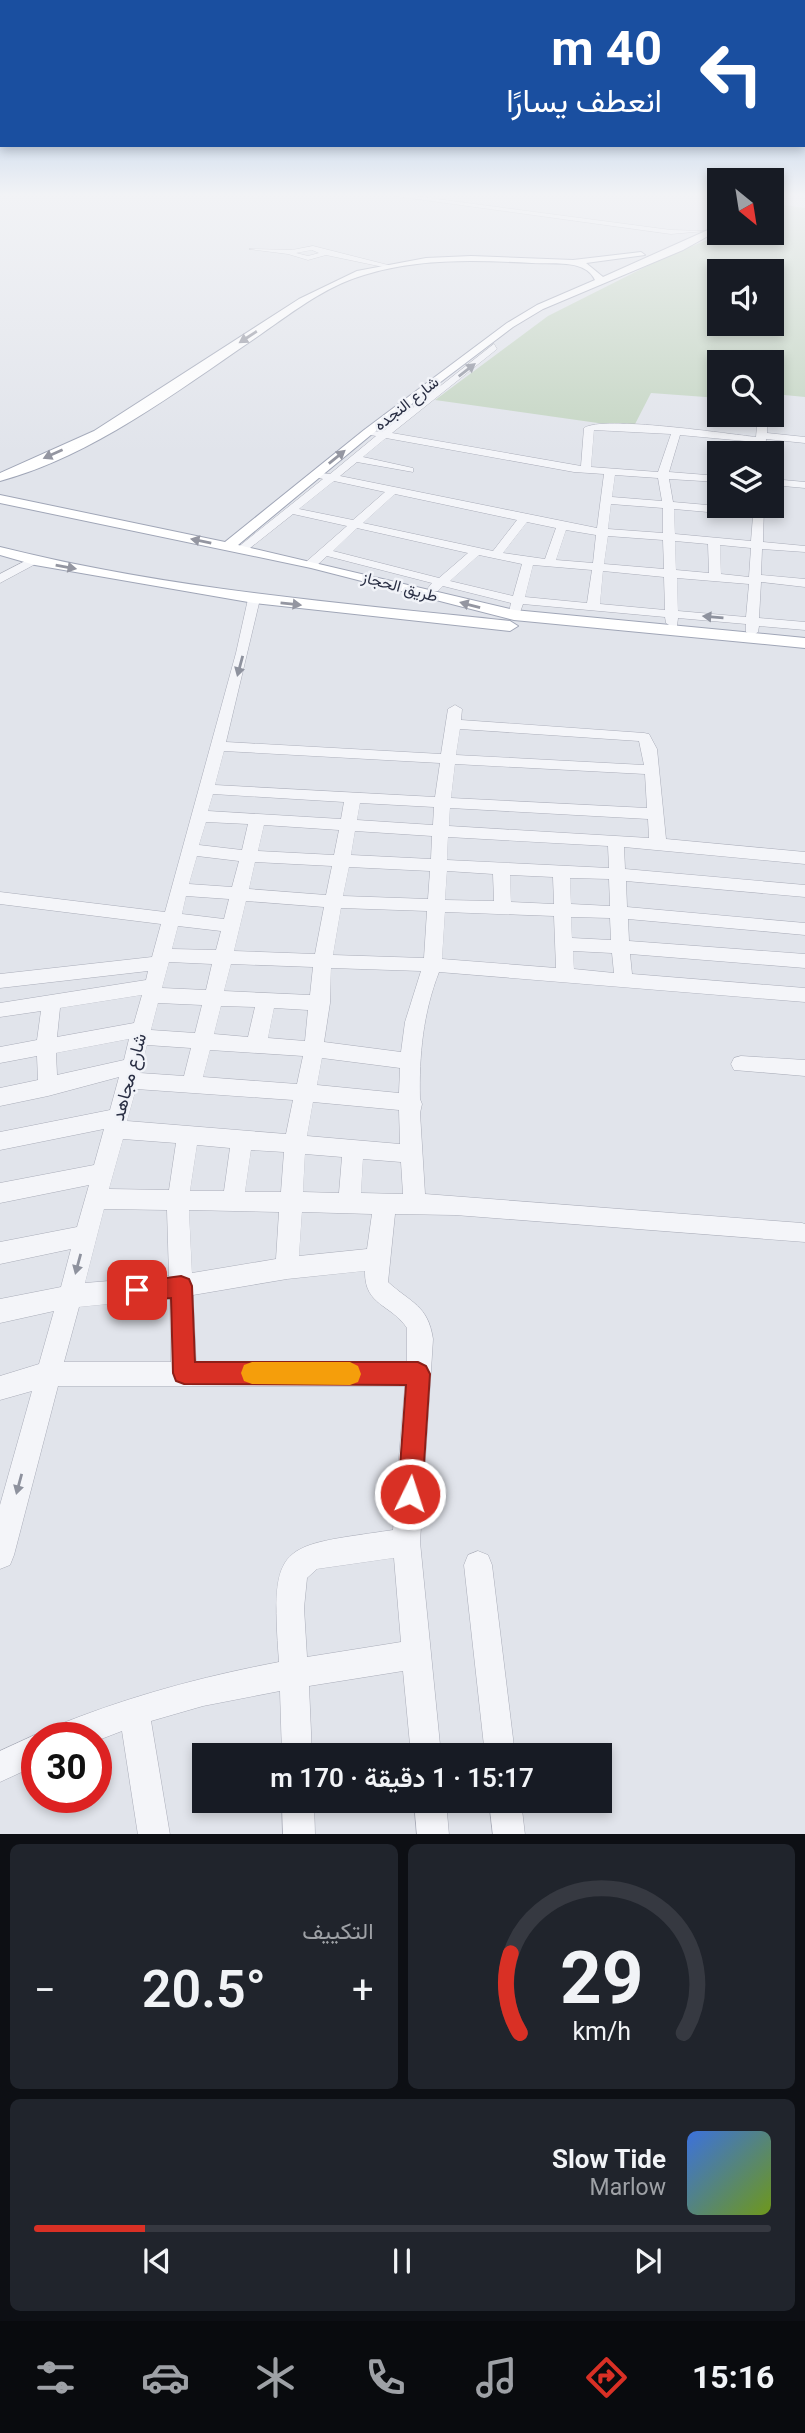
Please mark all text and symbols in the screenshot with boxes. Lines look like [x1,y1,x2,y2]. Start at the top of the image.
text: 40 m [551,20,662,77]
icon: left [686,28,777,119]
text: انعطف يسارًا [506,82,662,120]
north arrow [707,168,784,245]
map controls [707,168,784,518]
button: sound [707,259,784,336]
one-way arrow [239,331,258,344]
button: search [707,350,784,427]
one-way arrow [457,362,475,377]
street label: شارع النجده [370,372,444,436]
button: layers [707,441,784,518]
one-way arrow [43,449,64,460]
one-way arrow [327,450,345,465]
one-way arrow [190,536,212,547]
one-way arrow [55,562,77,573]
street label: طريق الحجاز [359,567,440,607]
one-way arrow [280,598,302,609]
one-way arrow [459,599,481,610]
one-way arrow [701,611,723,622]
one-way arrow [234,656,244,677]
street label: شارع مجاهد [107,1031,152,1123]
one-way arrow [72,1253,83,1275]
pin [107,1260,167,1320]
icon: arrive [118,1271,156,1309]
position arrow [373,1457,447,1531]
one-way arrow [13,1473,24,1495]
speed limit sign: 30 [21,1722,112,1813]
text: 15:17 · 1 دقيقة · 170 m [270,1763,534,1793]
text: التكييف [302,1918,374,1945]
text: 29 [559,1935,643,2021]
text: 20.5° [142,1959,266,2020]
text: − [34,1968,56,2012]
text: + [352,1968,374,2012]
text: km/h [572,2016,631,2045]
text: Slow Tide [552,2144,666,2174]
text: Marlow [590,2174,666,2201]
icon: previous [138,2242,176,2280]
icon: pause [383,2242,421,2280]
icon: next [629,2242,667,2280]
icon: filters [31,2353,80,2402]
icon: car [141,2353,190,2402]
icon: climate [251,2353,300,2402]
icon: phone [361,2353,410,2402]
icon: music [472,2353,521,2402]
icon: directions [582,2353,631,2402]
text: 15:16 [692,2358,774,2396]

